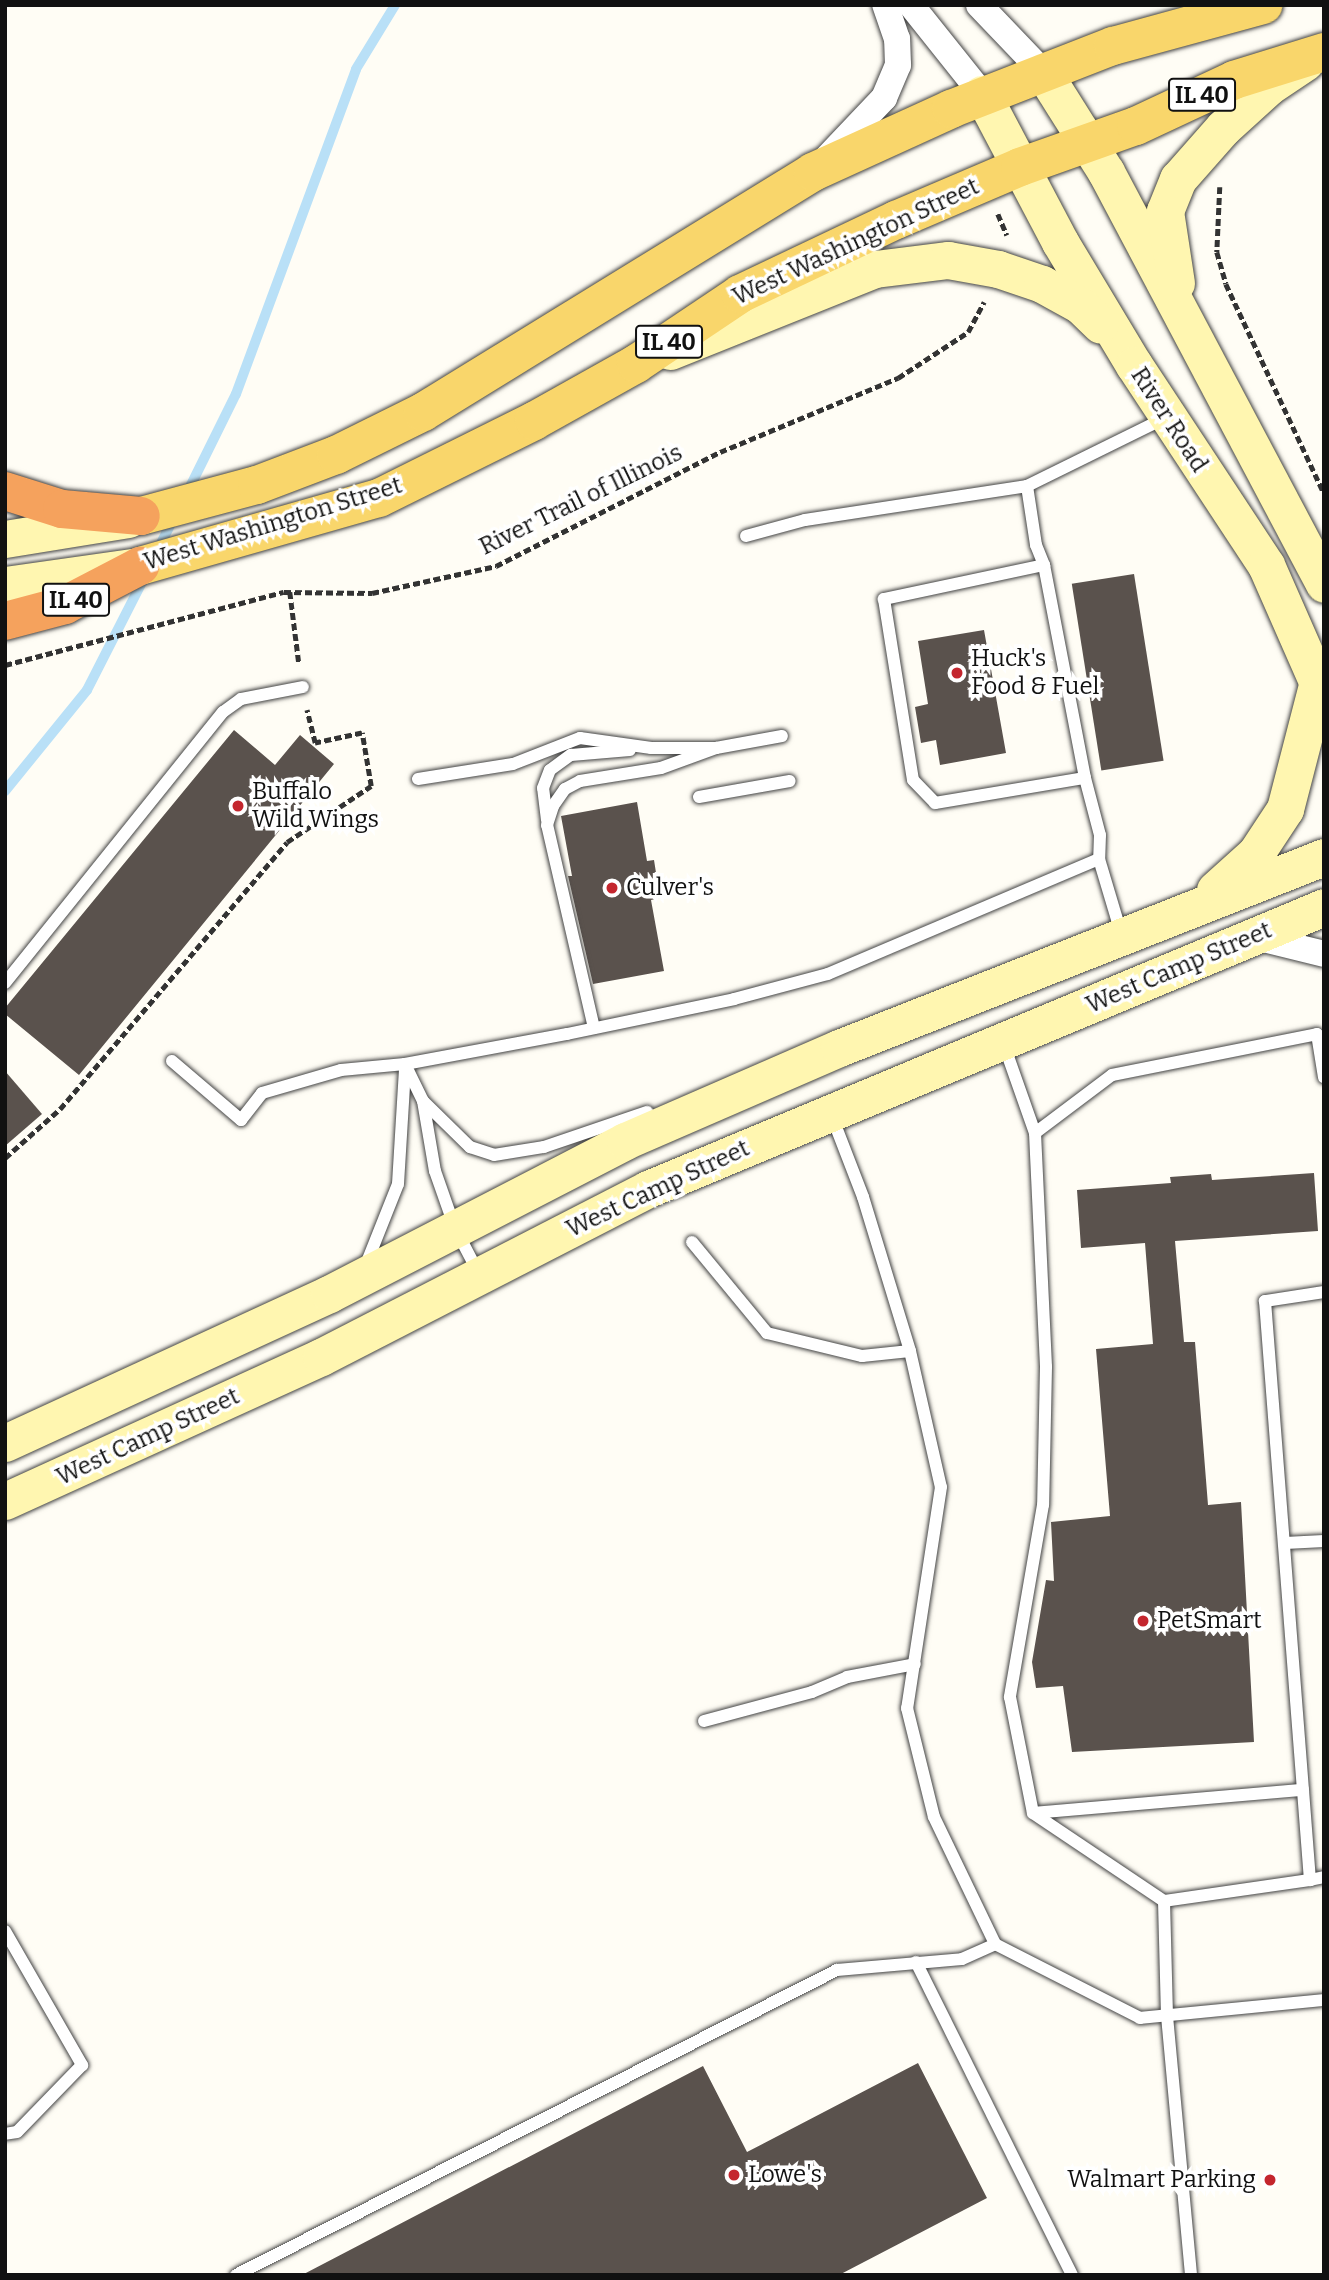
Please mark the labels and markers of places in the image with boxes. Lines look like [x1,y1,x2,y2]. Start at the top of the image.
place label: Huck's Food & Fuel [971,645,1100,701]
marker: Huck's Food & Fuel [949,665,965,681]
place label: Buffalo Wild Wings [252,778,379,834]
marker: Buffalo Wild Wings [230,798,246,814]
place label: Culver's [626,874,714,902]
marker: Culver's [604,880,620,896]
place label: PetSmart [1157,1607,1262,1635]
marker: PetSmart [1135,1613,1151,1629]
place label: Lowe's [748,2161,822,2189]
place label: Walmart Parking [1067,2166,1256,2194]
marker: Lowe's [726,2167,742,2183]
marker: Walmart Parking [1262,2172,1278,2188]

